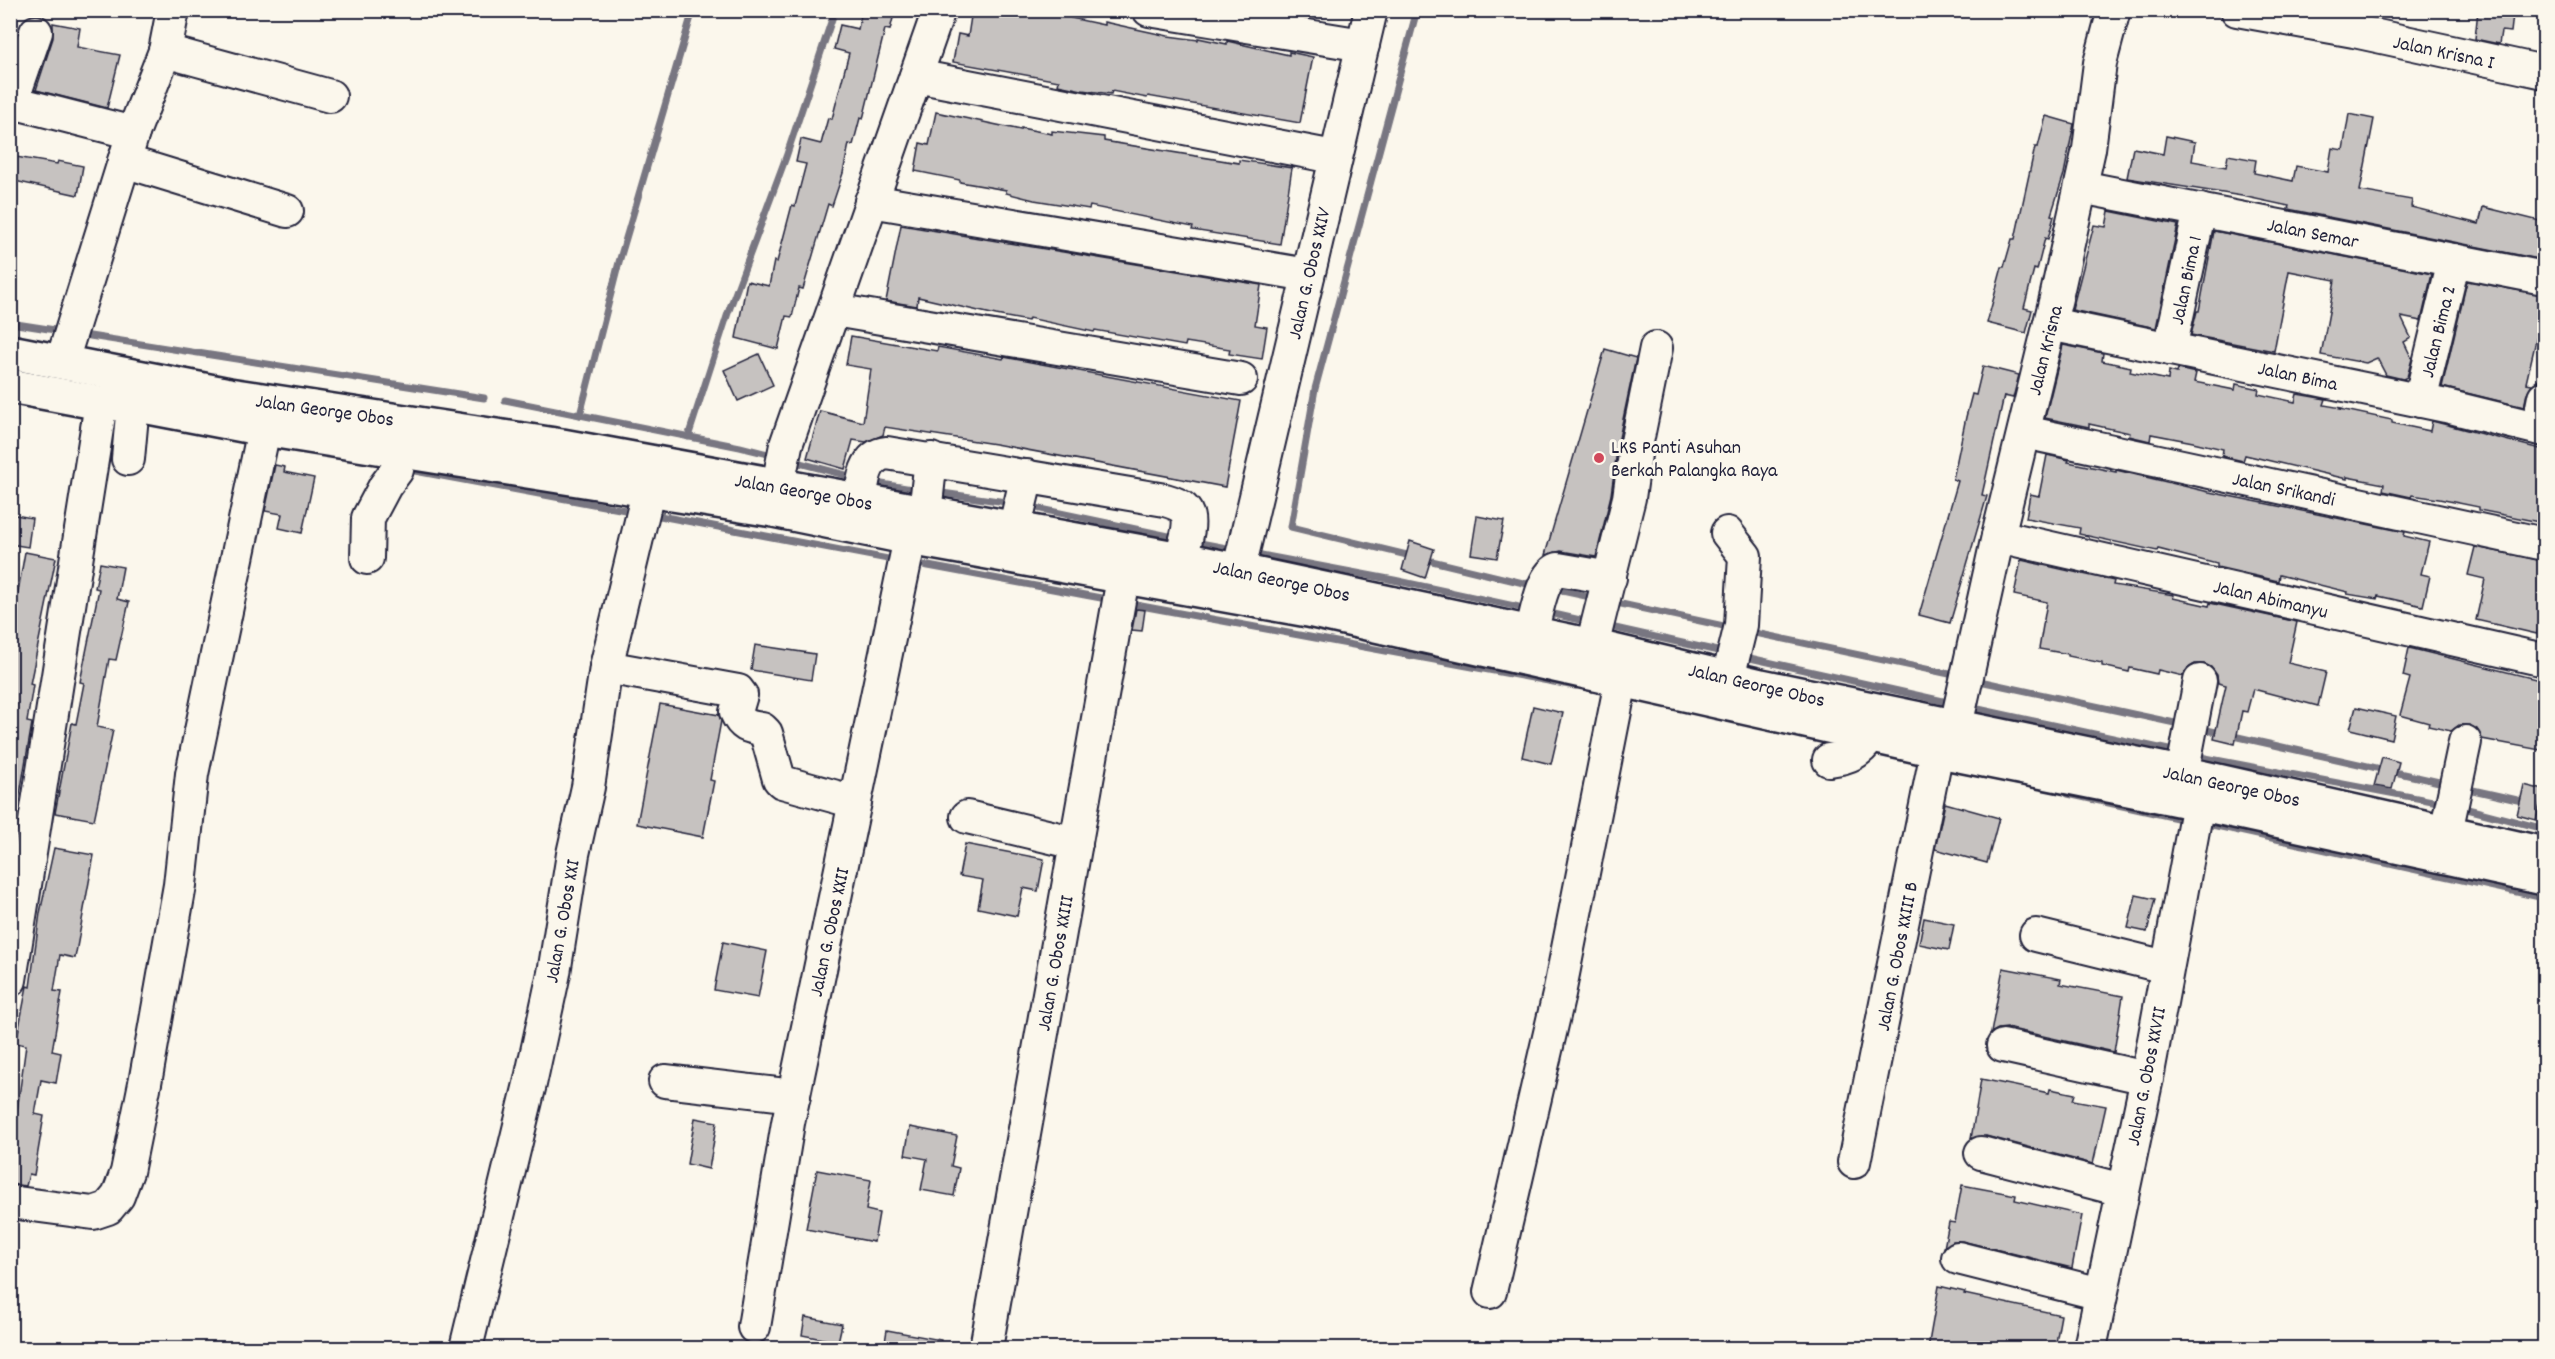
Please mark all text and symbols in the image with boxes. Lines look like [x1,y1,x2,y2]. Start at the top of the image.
street label: Jalan Krisna I [2390,30,2497,78]
street label: Jalan G. Obos XXIV [1282,205,1340,342]
street label: Jalan Semar [2264,212,2361,258]
street label: Jalan Bima 1 [2165,234,2211,327]
street label: Jalan Bima 2 [2415,283,2465,381]
street label: Jalan Krisna [2022,302,2072,399]
street label: Jalan Bima [2255,356,2340,400]
street label: Jalan George Obos [254,388,396,436]
place label: LKS Panti Asuhan Berkah Palangka Raya [1611,435,1778,486]
marker: LKS Panti Asuhan Berkah Palangka Raya [1592,451,1606,465]
street label: Jalan Srikandi [2229,466,2338,516]
street label: Jalan George Obos [732,468,875,520]
street label: Jalan George Obos [1210,555,1352,611]
street label: Jalan Abimanyu [2210,574,2330,628]
street label: Jalan George Obos [1685,658,1827,716]
street label: Jalan George Obos [2160,760,2302,816]
street label: Jalan G. Obos XXI [539,858,589,985]
street label: Jalan G. Obos XXII [804,866,858,1000]
street label: Jalan G. Obos XXIII B [1871,880,1927,1034]
street label: Jalan G. Obos XXIII [1031,893,1083,1034]
street label: Jalan G. Obos XXVII [2121,1005,2175,1148]

